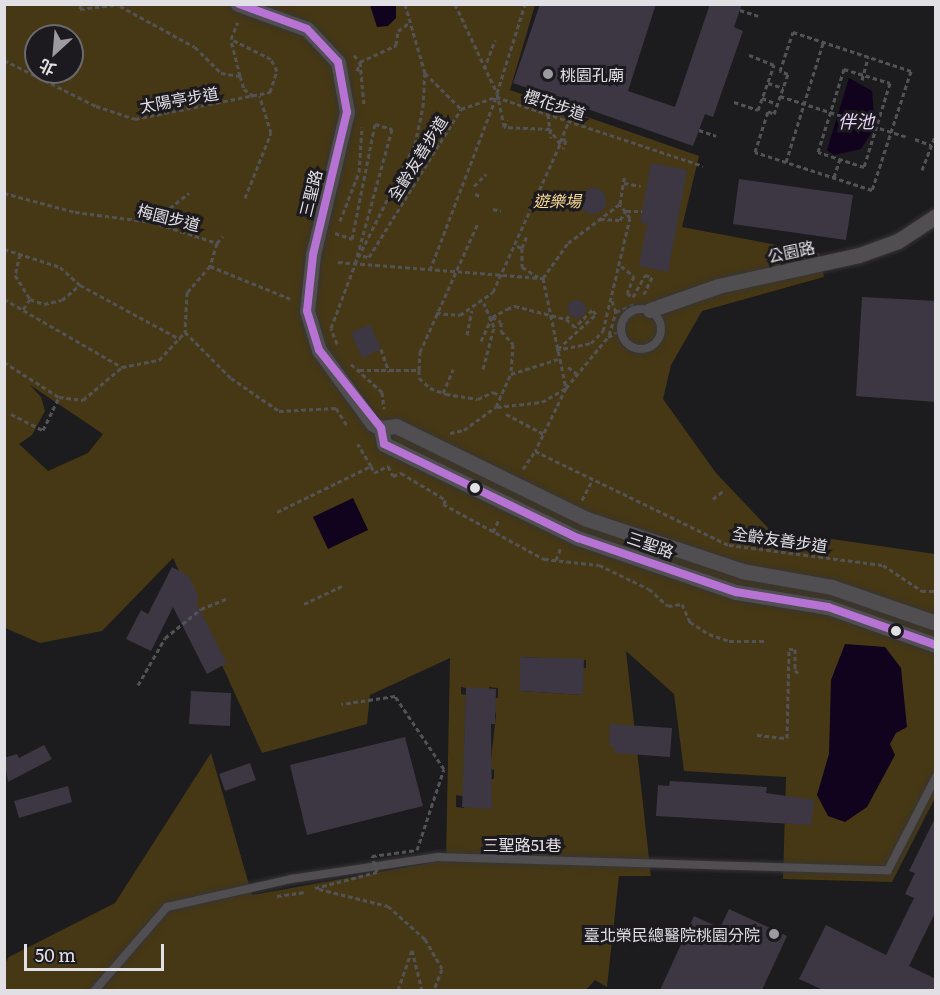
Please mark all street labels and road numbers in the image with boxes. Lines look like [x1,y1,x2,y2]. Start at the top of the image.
street label: 太陽亭步道 [138,83,220,115]
street label: 櫻花步道 [522,85,588,123]
street label: 全齡友善步道 [383,112,451,204]
street label: 三聖路 [295,167,325,219]
street label: 梅園步道 [136,200,202,234]
street label: 公園路 [766,237,816,265]
street label: 全齡友善步道 [731,523,829,555]
street label: 三聖路 [625,527,677,561]
street label: 三聖路51巷 [483,834,561,854]

